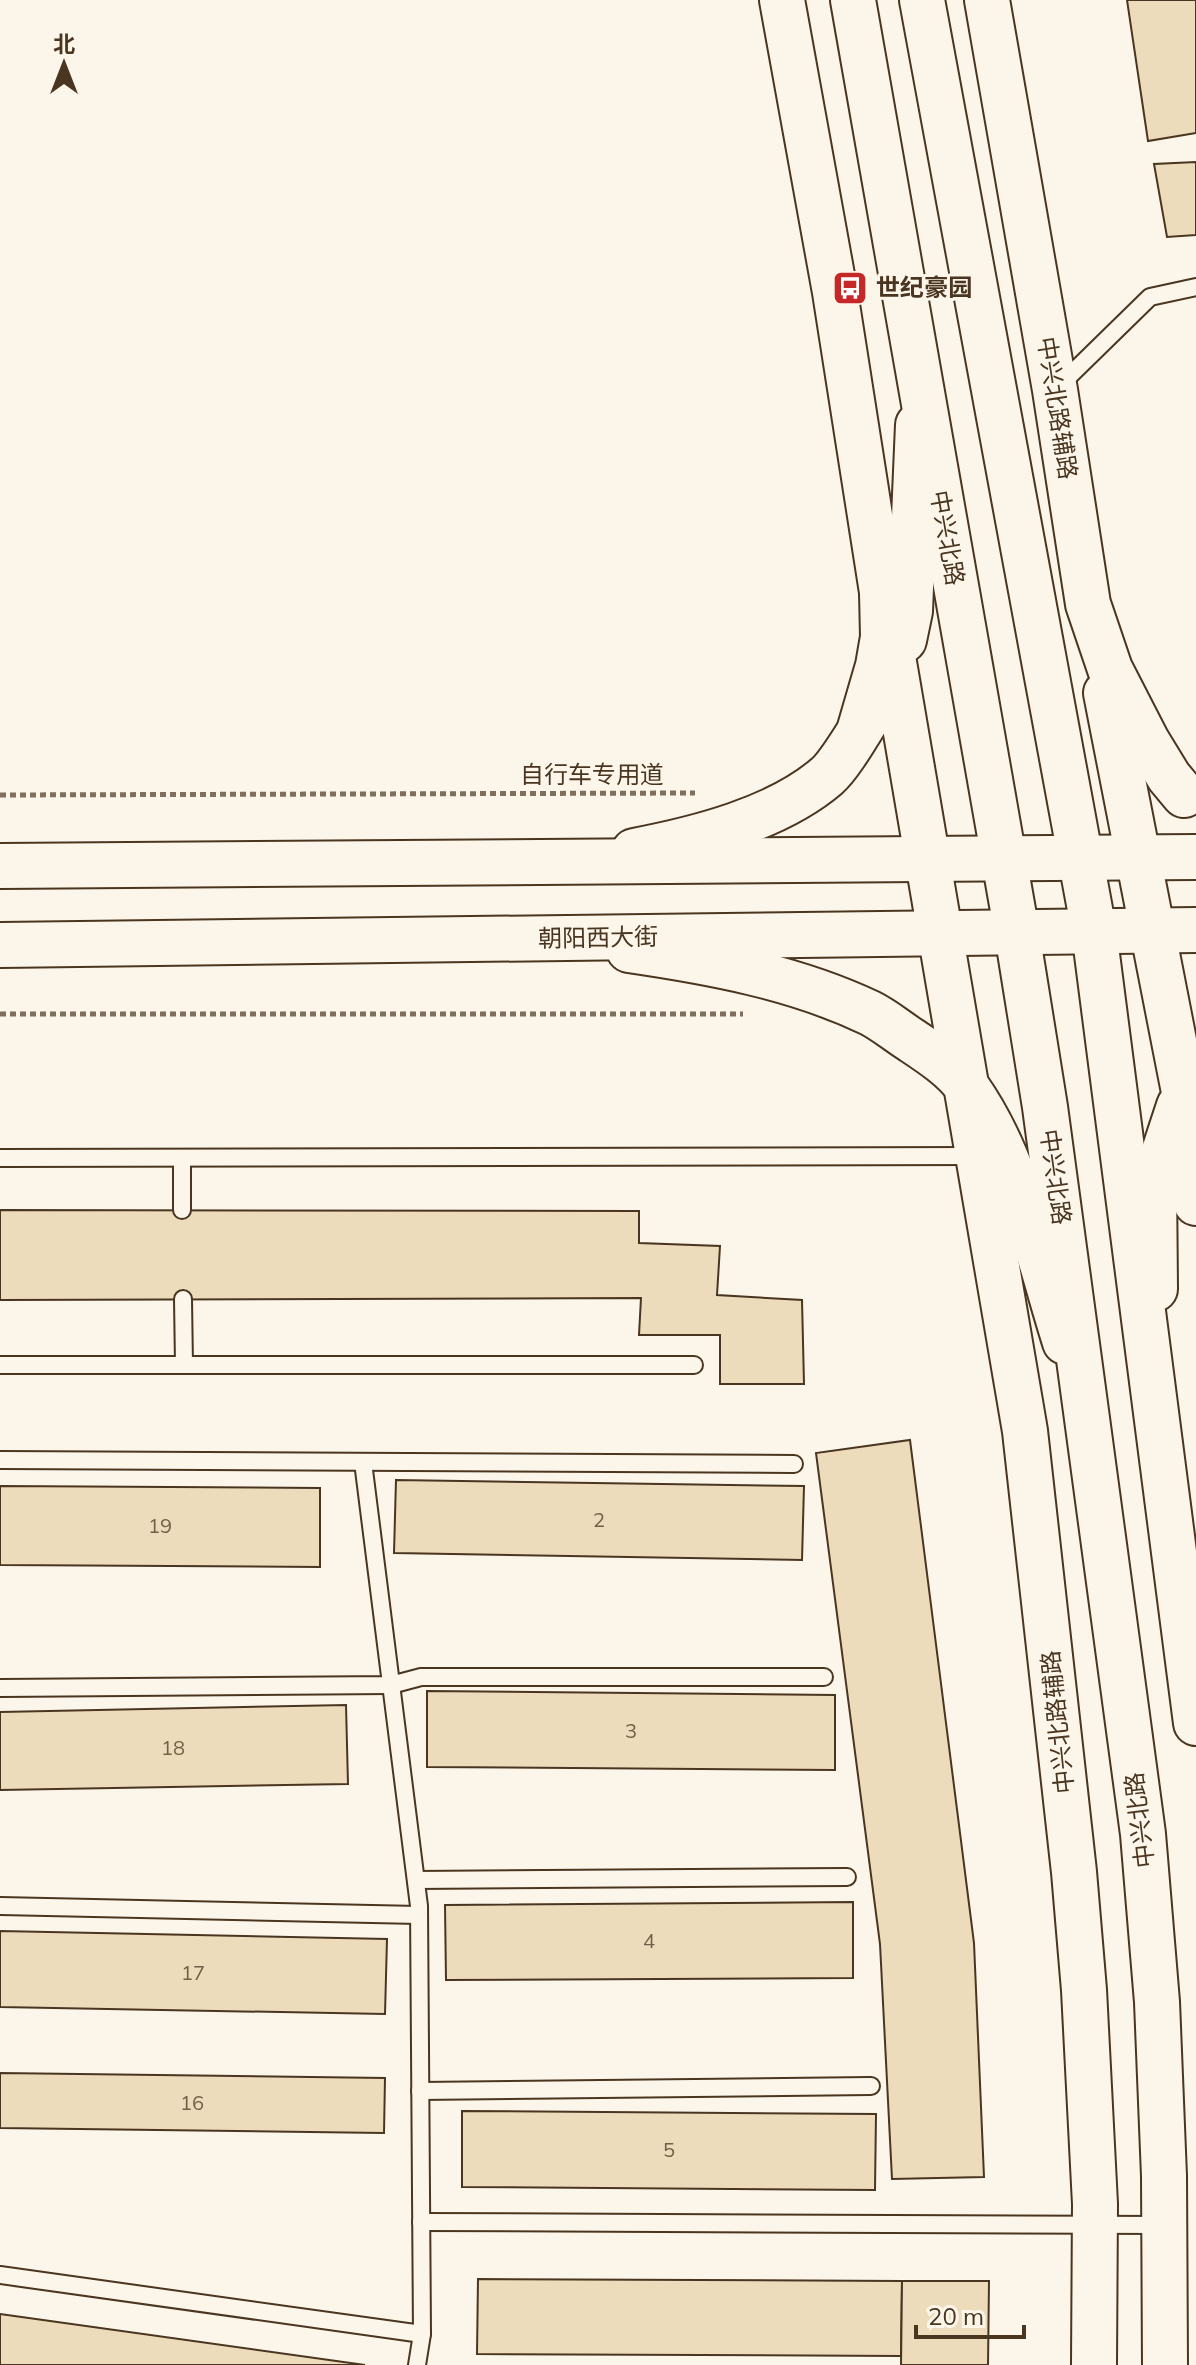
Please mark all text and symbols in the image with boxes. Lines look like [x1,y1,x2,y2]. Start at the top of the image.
north arrow [24,24,104,104]
text: 北 [53,30,75,58]
bus stop icon: 世纪豪园 [831,269,869,307]
place label: 世纪豪园 [876,272,972,302]
street label: 中兴北路辅路 [1032,334,1084,481]
street label: 中兴北路 [925,488,971,588]
street label: 自行车专用道 [520,759,664,789]
street label: 朝阳西大街 [538,921,658,953]
street label: 中兴北路 [1034,1127,1078,1226]
house number: 2 [593,1507,605,1532]
house number: 19 [148,1513,172,1538]
street label: 中兴北路辅路 [1035,1649,1079,1795]
house number: 3 [625,1718,637,1743]
house number: 18 [161,1735,185,1760]
street label: 中兴北路 [1118,1771,1160,1870]
house number: 4 [643,1928,655,1953]
house number: 17 [181,1960,205,1985]
house number: 16 [180,2090,204,2115]
house number: 5 [663,2137,675,2162]
scale bar [916,2289,1024,2339]
text: 20 m [928,2301,984,2331]

